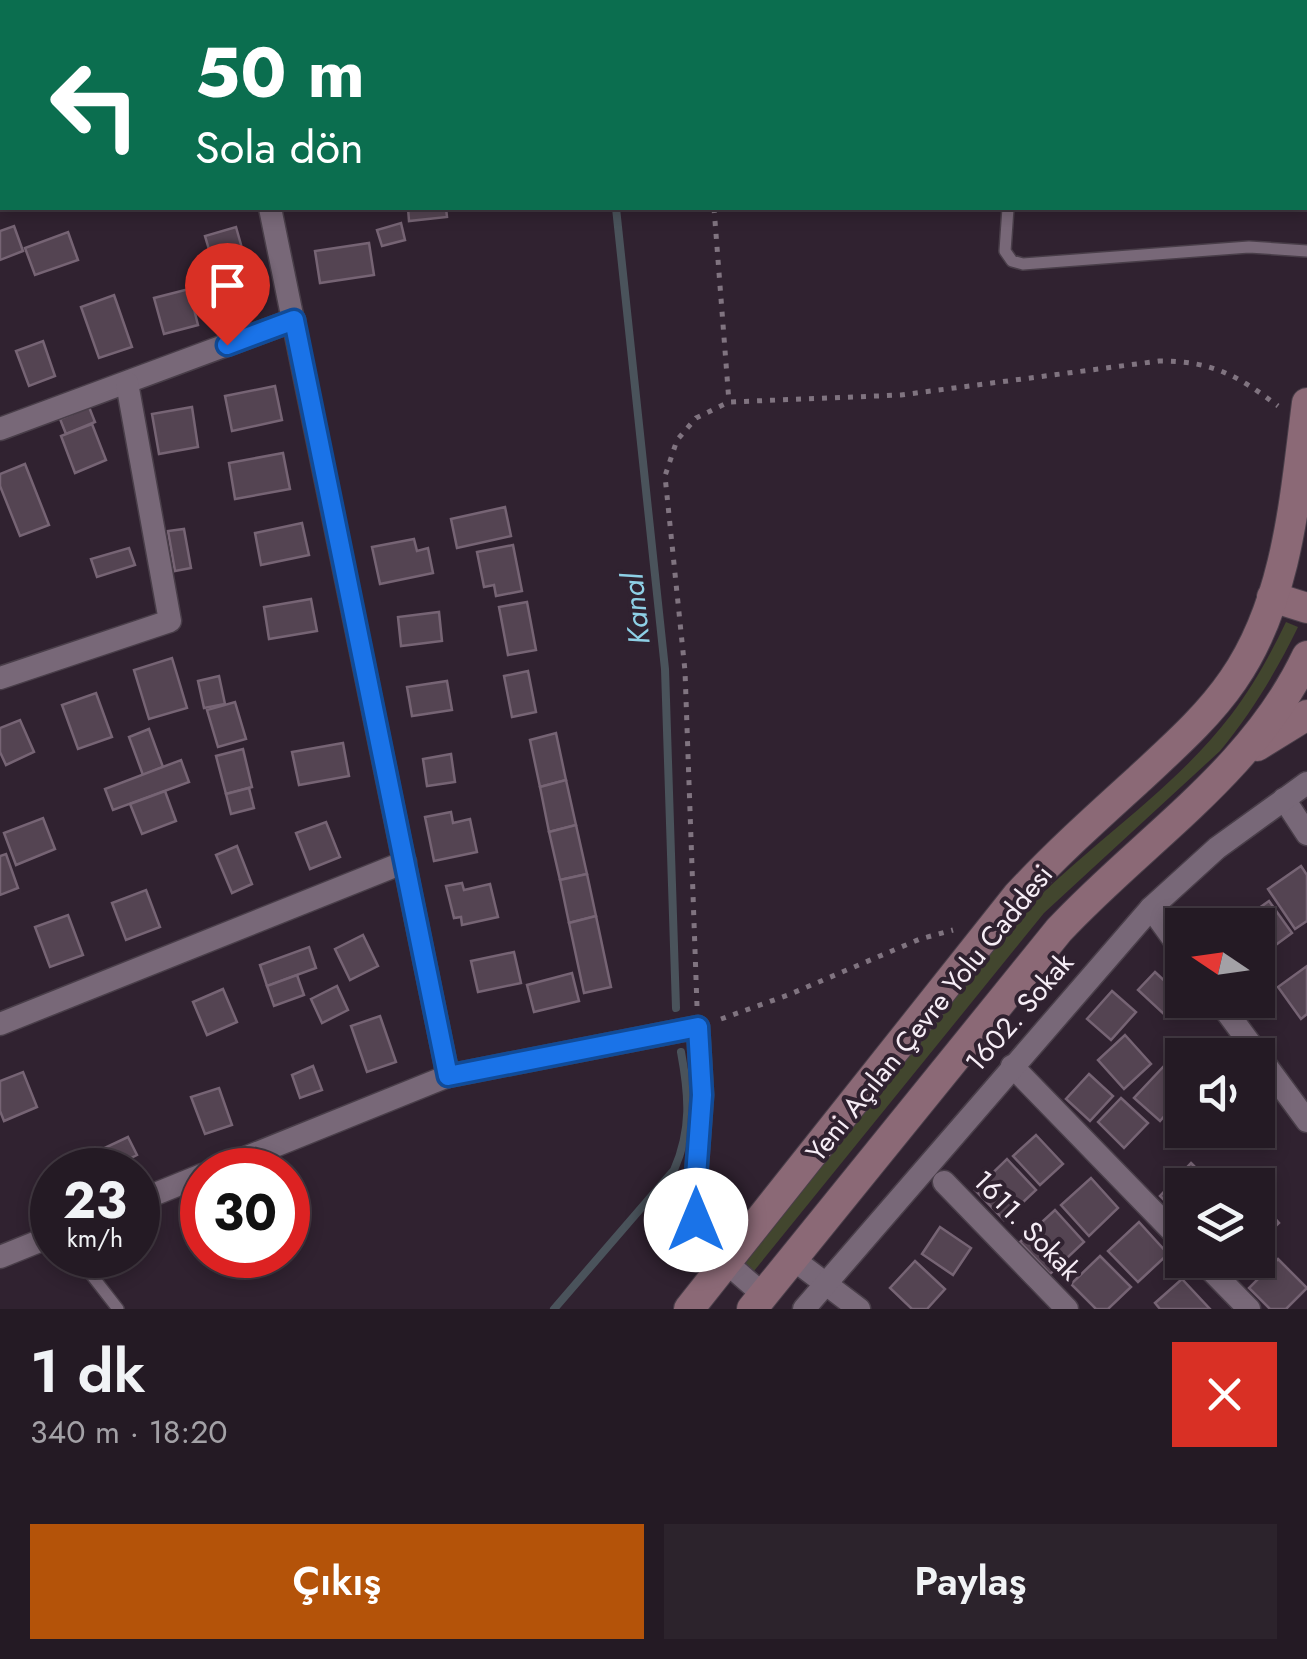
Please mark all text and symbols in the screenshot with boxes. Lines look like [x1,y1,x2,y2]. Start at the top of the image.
text: 50 m [195,22,365,123]
icon: left [30,40,160,170]
text: Sola dön [195,115,364,180]
pin [185,243,270,346]
icon: arrive [200,258,255,313]
water label: Kanal [610,570,661,647]
street label: Yeni Açılan Çevre Yolu Caddesi [796,856,1063,1171]
north arrow [1165,908,1275,1018]
map controls [1165,908,1275,1278]
street label: 1602. Sokak [956,943,1084,1081]
button: sound [1165,1038,1275,1148]
speed limit sign: 30 [180,1148,310,1278]
street label: 1611. Sokak [963,1161,1090,1290]
text: 23 [63,1164,127,1237]
position arrow [644,1168,748,1272]
button: layers [1165,1168,1275,1278]
text: km/h [67,1220,123,1256]
text: 1 dk [30,1328,146,1415]
button: close [1172,1342,1277,1447]
text: 340 m · 18:20 [30,1409,228,1455]
button: Çıkış [30,1524,644,1639]
button: Paylaş [664,1524,1277,1639]

